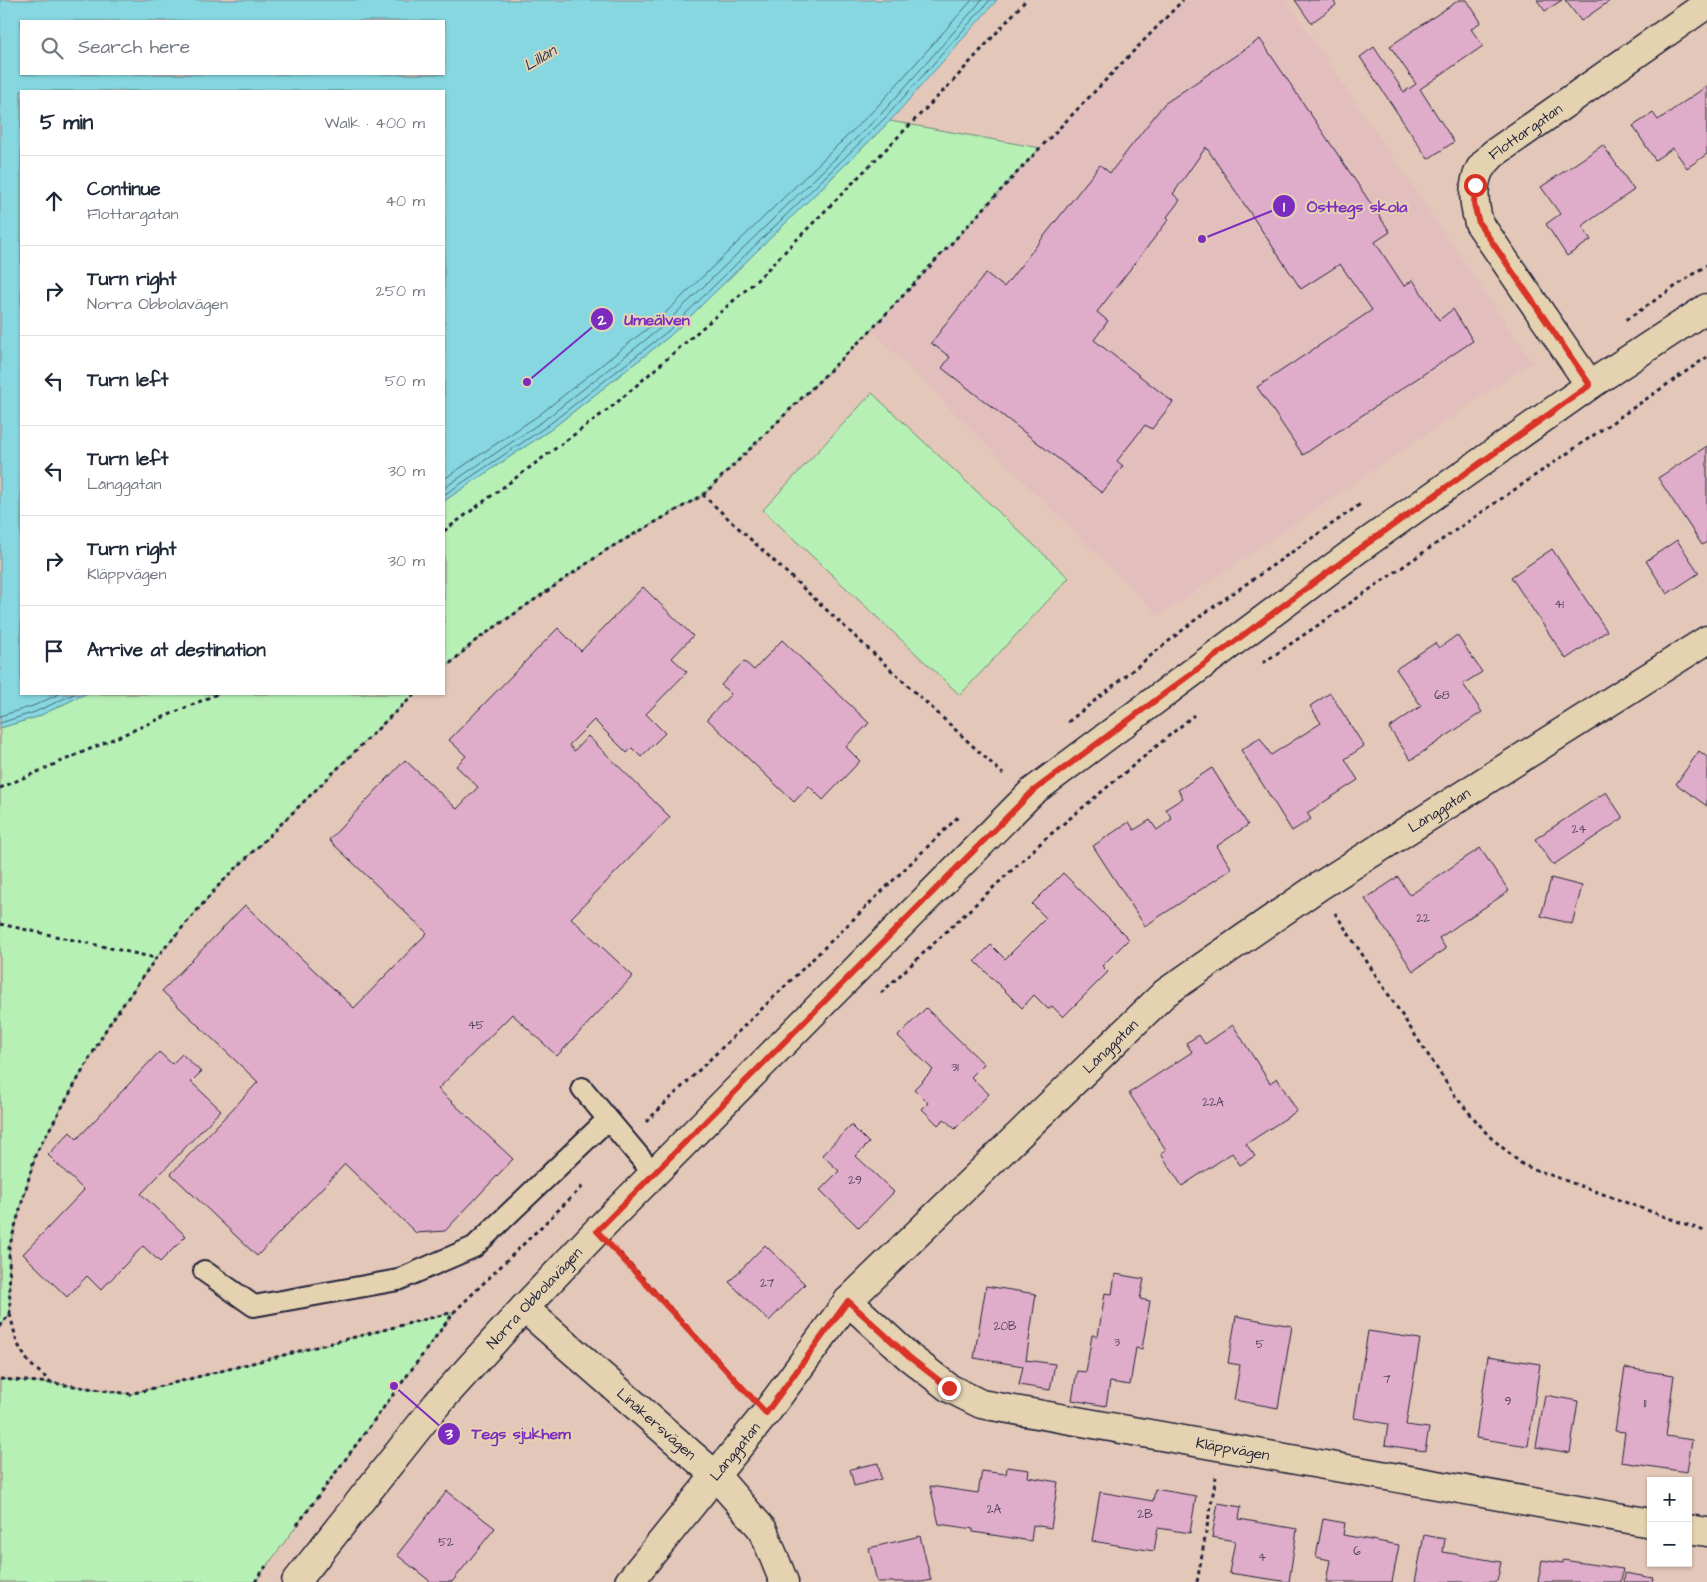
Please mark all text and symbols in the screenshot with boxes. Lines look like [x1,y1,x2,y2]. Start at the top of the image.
search box [20,20,445,75]
icon: search [38,34,66,62]
text: Search here [78,34,190,61]
water label: Lillån [519,39,562,76]
street label: Flottargatan [1484,98,1567,165]
text: 5 min [40,108,93,137]
text: Walk · 400 m [324,112,425,134]
route start [1464,174,1487,197]
text: Continue [87,176,161,203]
icon: ahead [40,187,68,215]
text: 40 m [385,190,425,212]
callout: Östtegs skola [1272,191,1418,222]
text: Östtegs skola [1307,196,1408,220]
text: 1 [1283,197,1285,218]
text: Flottargatan [87,203,179,225]
text: Turn right [87,266,176,293]
icon: right [40,277,68,305]
text: 250 m [376,280,425,302]
text: Norra Obbolavägen [87,293,228,315]
callout: Umeälven [590,304,700,335]
text: Umeälven [624,309,690,331]
text: 2 [597,310,607,331]
icon: left [40,367,68,395]
text: Turn left [87,367,168,394]
text: 50 m [385,370,425,392]
text: Turn left [87,446,168,473]
icon: left [40,457,68,485]
text: 30 m [388,460,425,482]
text: Långgatan [87,473,161,495]
text: Turn right [87,536,176,563]
icon: right [40,547,68,575]
text: 30 m [388,550,425,572]
text: Kläppvägen [87,563,167,585]
house number: 41 [1554,596,1564,613]
icon: arrive [40,637,68,665]
text: Arrive at destination [87,637,266,664]
house number: 68 [1434,687,1450,704]
street label: Långgatan [1404,782,1475,838]
house number: 24 [1571,821,1587,838]
house number: 22 [1416,910,1430,927]
street label: Långgatan [1078,1014,1143,1078]
house number: 45 [468,1017,485,1034]
house number: 31 [951,1059,959,1076]
house number: 22A [1202,1094,1224,1111]
house number: 29 [848,1172,862,1189]
street label: Norra Obbolavägen [481,1242,587,1353]
house number: 27 [760,1275,775,1292]
house number: 20B [994,1318,1017,1335]
house number: 3 [1114,1334,1120,1351]
house number: 5 [1256,1336,1265,1353]
house number: 7 [1383,1371,1391,1388]
route end [938,1377,961,1400]
street label: Linåkersvägen [612,1383,701,1465]
house number: 9 [1505,1393,1512,1410]
house number: 11 [1643,1395,1647,1412]
street label: Långgatan [705,1417,765,1485]
callout: Tegs sjukhem [437,1418,581,1449]
text: Tegs sjukhem [470,1423,571,1447]
text: 3 [444,1424,453,1445]
street label: Kläppvägen [1194,1432,1272,1466]
map controls [1647,1477,1692,1567]
button: + [1647,1477,1692,1522]
house number: 2A [987,1501,1002,1518]
house number: 2B [1137,1506,1153,1523]
button: − [1647,1522,1692,1567]
house number: 52 [438,1534,454,1551]
house number: 6 [1353,1543,1361,1560]
house number: 4 [1258,1549,1266,1566]

